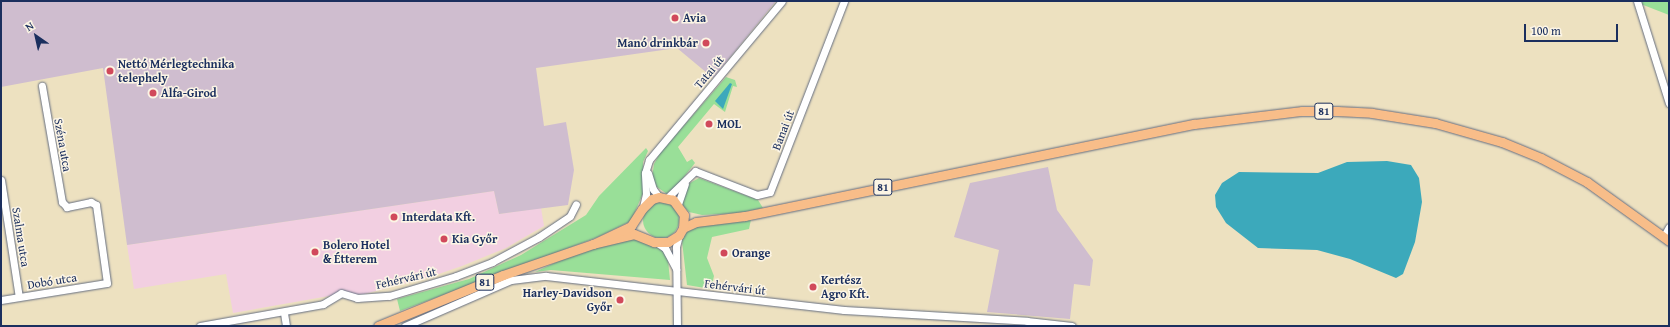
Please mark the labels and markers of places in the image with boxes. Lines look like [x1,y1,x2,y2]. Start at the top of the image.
place label: Avia [683,11,706,25]
marker: Avia [670,13,680,23]
place label: Manó drinkbár [617,36,698,50]
marker: Manó drinkbár [701,38,711,48]
place label: Nettó Mérlegtechnika telephely [118,57,234,85]
marker: Nettó Mérlegtechnika telephely [105,66,115,76]
place label: Alfa-Girod [161,86,217,100]
marker: Alfa-Girod [148,88,158,98]
place label: MOL [717,117,741,131]
marker: MOL [704,119,714,129]
place label: Interdata Kft. [402,210,475,224]
marker: Interdata Kft. [389,212,399,222]
place label: Kia Győr [452,232,497,246]
marker: Kia Győr [439,234,449,244]
place label: Bolero Hotel & Étterem [323,238,390,266]
place label: Orange [732,246,770,260]
marker: Bolero Hotel & Étterem [310,247,320,257]
marker: Orange [719,248,729,258]
place label: Kertész Agro Kft. [821,273,869,301]
marker: Kertész Agro Kft. [808,282,818,292]
place label: Harley-Davidson Győr [523,286,612,314]
marker: Harley-Davidson Győr [615,295,625,305]

